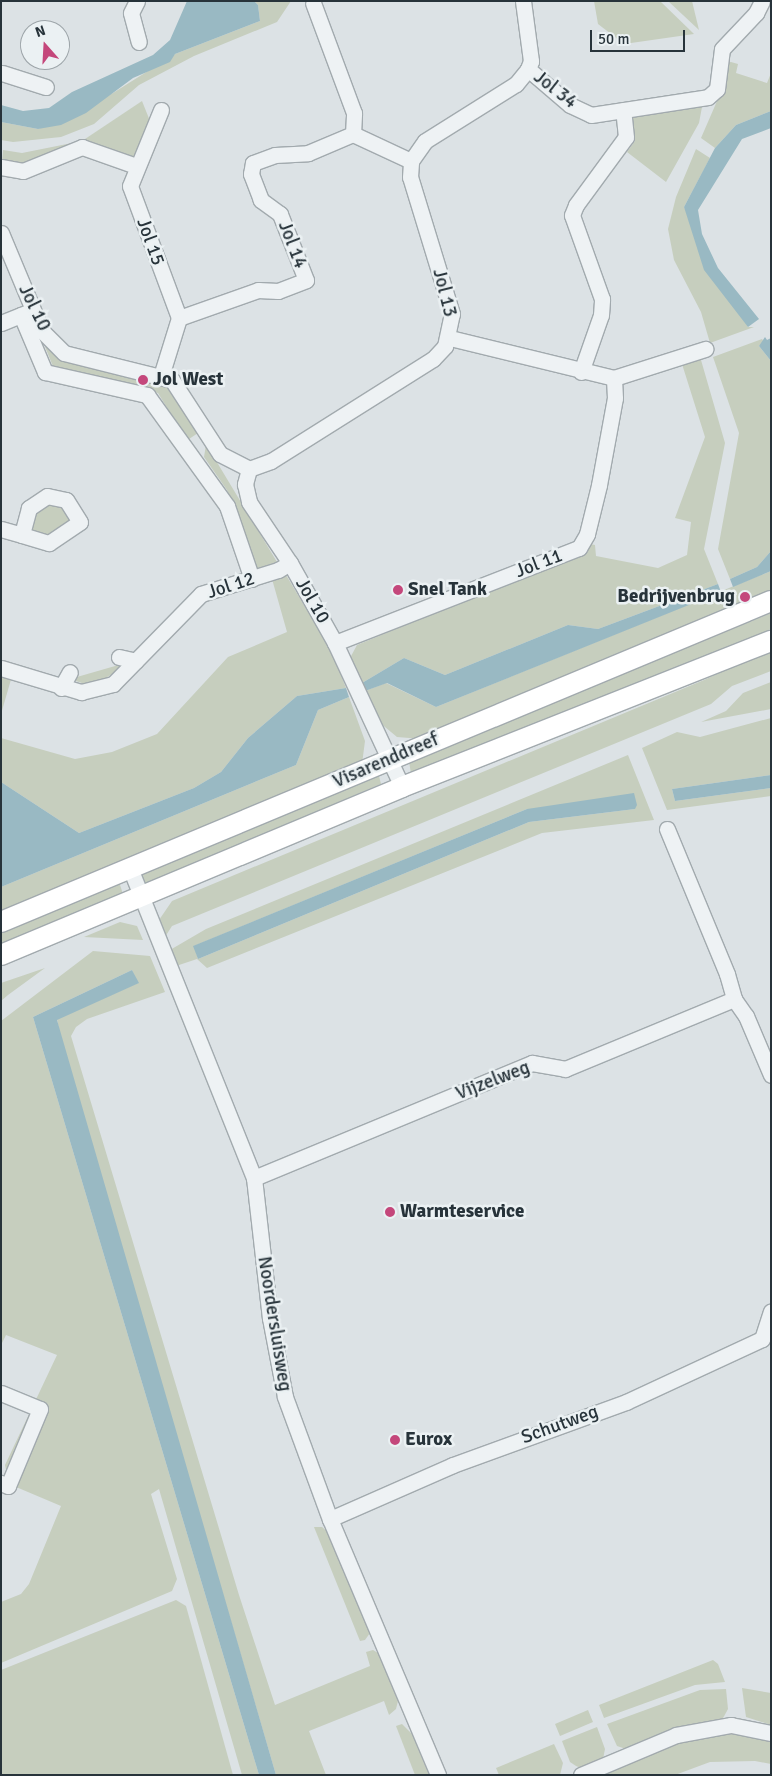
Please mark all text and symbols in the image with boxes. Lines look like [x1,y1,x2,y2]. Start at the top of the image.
north arrow [20,20,70,70]
scale bar [592,20,687,52]
text: N [33,22,48,41]
text: 50 m [598,30,629,48]
street label: Jol 34 [529,66,581,114]
street label: Jol 15 [131,215,169,269]
street label: Jol 14 [273,218,311,272]
street label: Jol 13 [427,267,461,319]
street label: Jol 10 [13,281,55,335]
place label: Jol West [153,369,223,391]
marker: Jol West [137,374,149,386]
street label: Jol 11 [512,545,566,583]
street label: Jol 12 [204,568,258,604]
street label: Jol 10 [290,574,334,628]
place label: Snel Tank [408,579,487,601]
marker: Snel Tank [392,584,404,596]
place label: Bedrijvenbrug [617,586,735,608]
marker: Bedrijvenbrug [739,591,751,603]
street label: Visarenddreef [330,728,442,794]
street label: Vijzelweg [453,1056,533,1106]
place label: Warmteservice [400,1201,524,1223]
marker: Warmteservice [384,1206,396,1218]
street label: Noordersluisweg [252,1255,296,1393]
street label: Schutweg [518,1401,602,1449]
place label: Eurox [405,1429,452,1451]
marker: Eurox [389,1434,401,1446]

